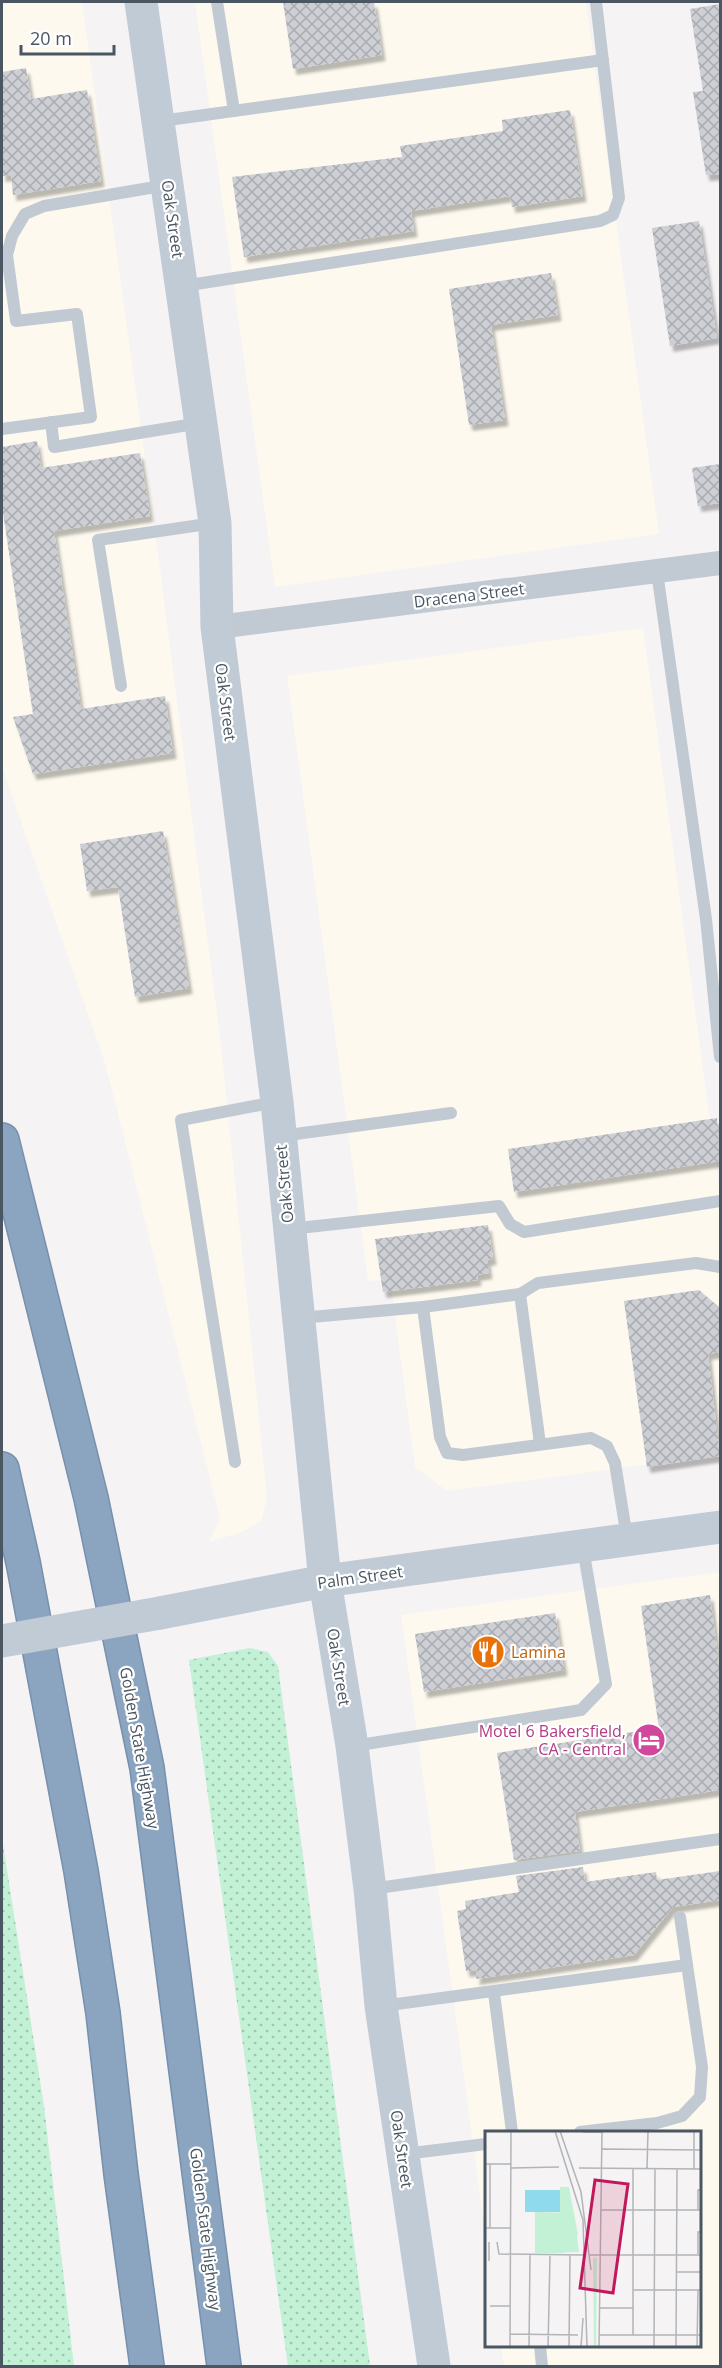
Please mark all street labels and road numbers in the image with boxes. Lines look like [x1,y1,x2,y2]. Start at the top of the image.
street label: Oak Street [157,179,189,260]
street label: Dracena Street [412,577,526,613]
street label: Oak Street [210,662,242,743]
street label: Oak Street [270,1144,298,1224]
street label: Palm Street [316,1560,405,1594]
street label: Oak Street [322,1626,356,1708]
street label: Golden State Highway [115,1665,165,1832]
street label: Oak Street [386,2109,418,2190]
street label: Golden State Highway [185,2146,227,2313]

